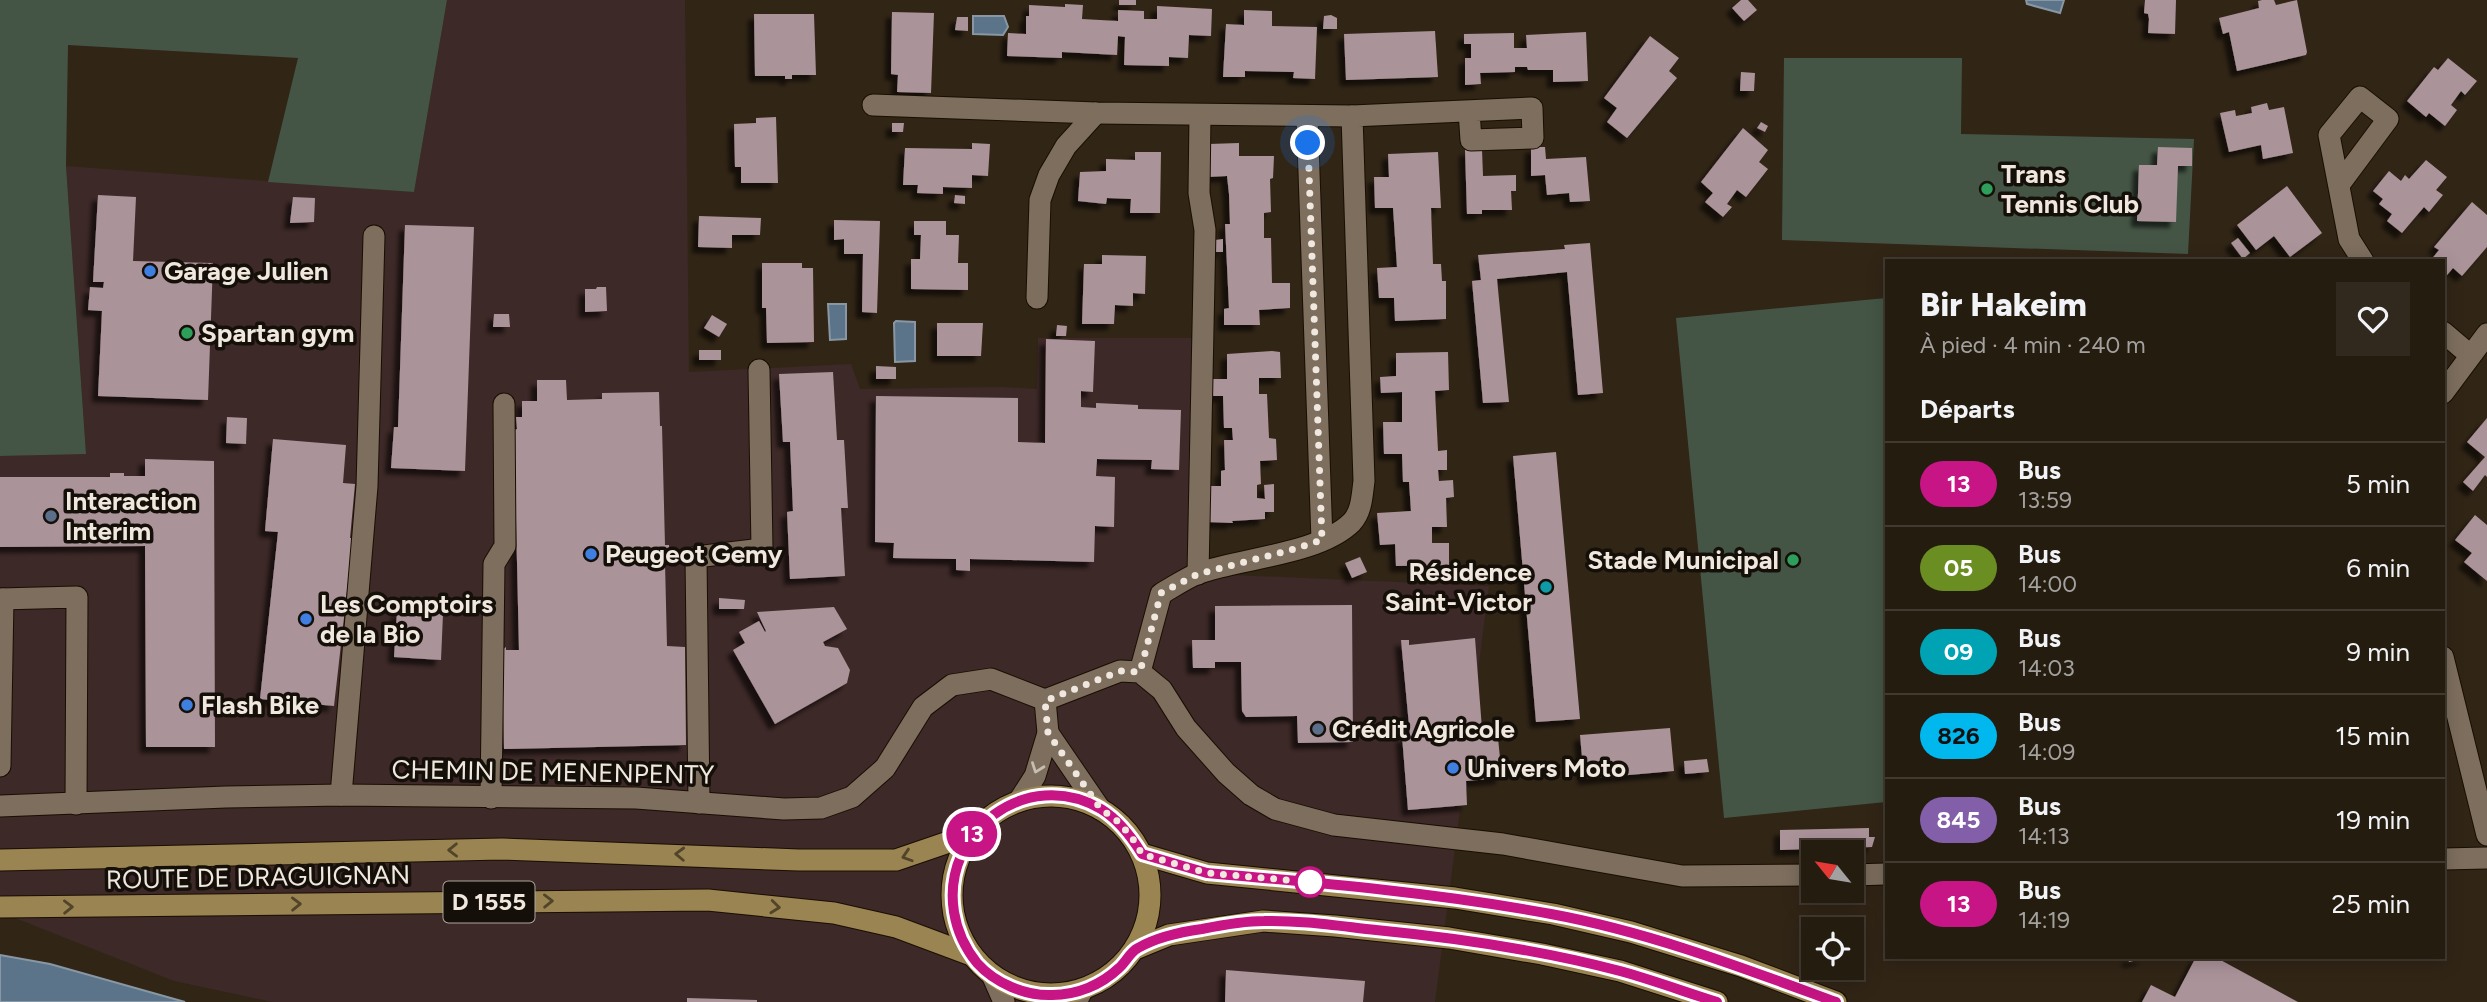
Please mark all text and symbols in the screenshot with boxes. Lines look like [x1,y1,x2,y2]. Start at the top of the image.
your location [1290,125,1325,160]
place label: Trans Tennis Club [2001,158,2139,220]
marker: Trans Tennis Club [1979,181,1995,197]
place label: Garage Julien [164,255,329,287]
marker: Garage Julien [142,263,158,279]
button: heart [2336,282,2410,356]
text: Bir Hakeim [1920,285,2087,324]
place label: Spartan gym [201,317,354,349]
marker: Spartan gym [179,325,195,341]
text: À pied · 4 min · 240 m [1920,331,2145,359]
text: Départs [1920,393,2015,425]
text: Bus [2018,454,2061,486]
text: 5 min [2346,468,2410,500]
text: 13 [1947,469,1970,498]
place label: Interaction Interim [65,485,197,547]
text: 13:59 [2018,486,2072,514]
marker: Interaction Interim [43,508,59,524]
place label: Peugeot Gemy [605,538,782,570]
text: Bus [2018,538,2061,570]
place label: Stade Municipal [1588,544,1779,576]
marker: Peugeot Gemy [583,546,599,562]
marker: Stade Municipal [1785,552,1801,568]
text: 6 min [2346,552,2410,584]
text: 05 [1944,553,1973,582]
place label: Résidence Saint-Victor [1385,556,1532,618]
text: 14:00 [2018,570,2077,598]
marker: Résidence Saint-Victor [1538,579,1554,595]
place label: Les Comptoirs de la Bio [320,588,493,650]
marker: Les Comptoirs de la Bio [298,611,314,627]
text: Bus [2018,622,2061,654]
text: 9 min [2346,636,2410,668]
text: 09 [1944,637,1973,666]
text: 14:03 [2018,654,2075,682]
place label: Flash Bike [201,689,319,721]
marker: Flash Bike [179,697,195,713]
text: Bus [2018,706,2061,738]
place label: Crédit Agricole [1332,713,1515,745]
text: 15 min [2335,720,2410,752]
marker: Crédit Agricole [1310,721,1326,737]
text: 826 [1937,721,1980,750]
text: 14:09 [2018,738,2075,766]
place label: Univers Moto [1467,752,1626,784]
street label: CHEMIN DE MENENPENTY [391,753,715,791]
marker: Univers Moto [1445,760,1461,776]
one-way arrow [1031,762,1045,774]
text: Bus [2018,790,2061,822]
text: 19 min [2335,804,2410,836]
text: 845 [1937,805,1980,834]
line badge: 13 [940,811,1004,857]
text: 13 [960,819,984,848]
text: 14:13 [2018,822,2070,850]
north arrow [1801,840,1864,903]
map controls [1801,840,1864,980]
one-way arrow [447,843,458,858]
one-way arrow [674,846,685,862]
one-way arrow [901,848,914,862]
street label: ROUTE DE DRAGUIGNAN [106,858,410,896]
unlabelled marker [1295,867,1325,897]
text: Bus [2018,874,2061,906]
road number: D 1555 [444,882,534,922]
text: 25 min [2331,888,2410,920]
text: 13 [1947,889,1970,918]
one-way arrow [542,894,553,909]
one-way arrow [291,896,301,912]
one-way arrow [63,899,74,915]
one-way arrow [770,899,781,914]
text: 14:19 [2018,906,2070,934]
button: locate [1801,917,1864,980]

